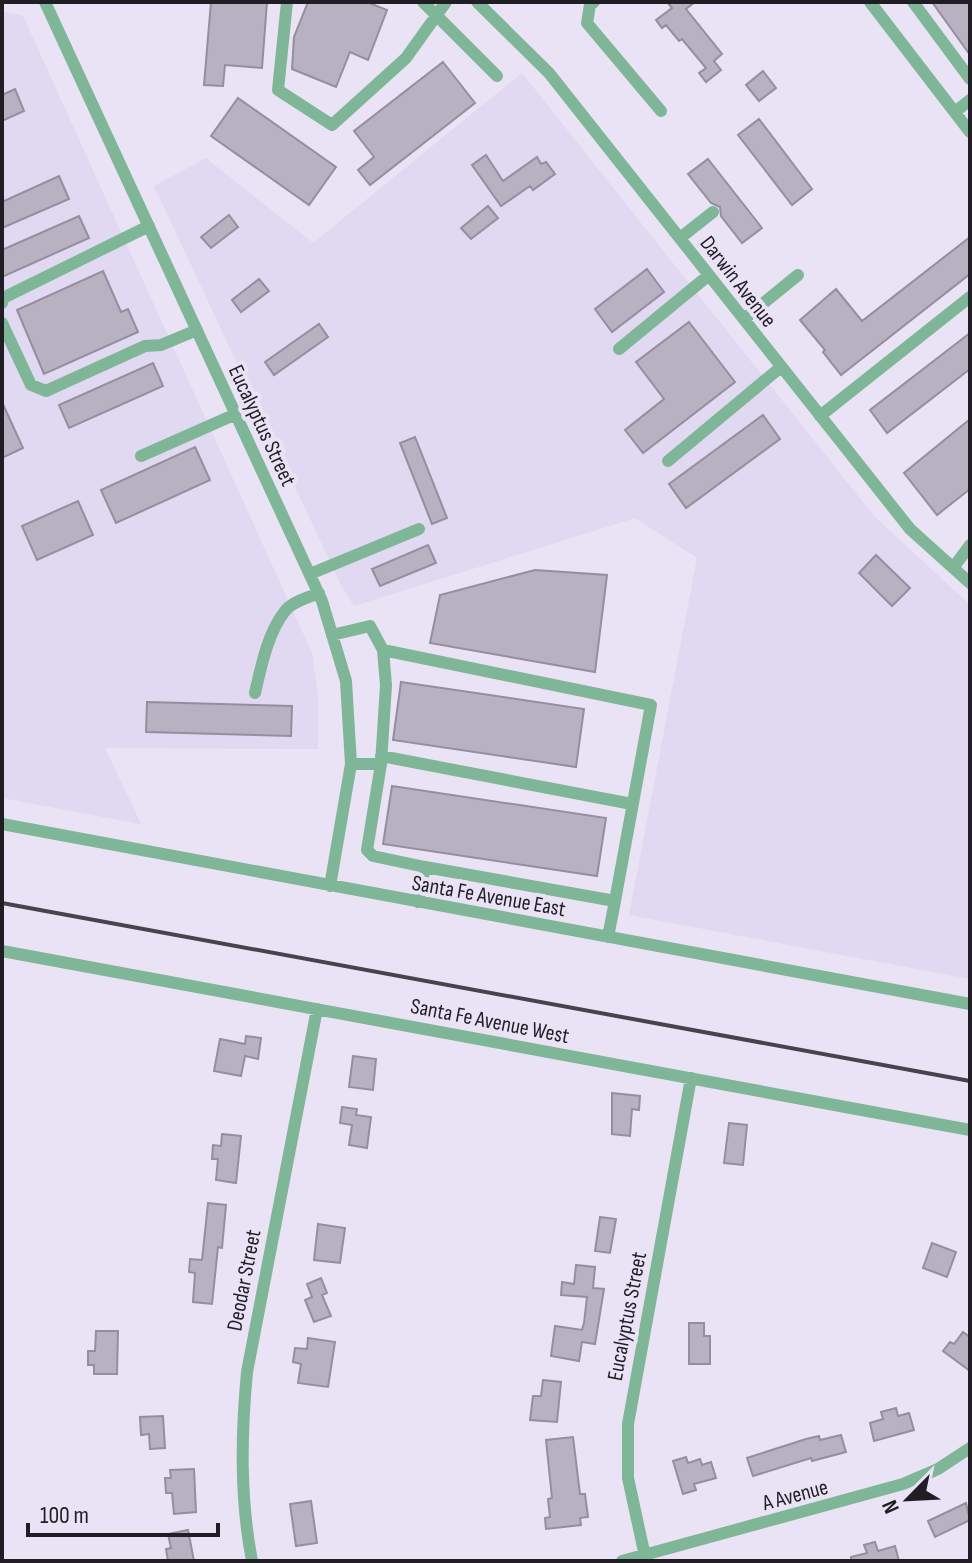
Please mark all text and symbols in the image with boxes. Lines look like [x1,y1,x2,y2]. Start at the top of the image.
street label: Darwin Avenue [694,231,782,333]
street label: Eucalyptus Street [222,361,302,491]
street label: Santa Fe Avenue East [410,870,568,923]
street label: Santa Fe Avenue West [408,993,572,1050]
street label: Deodar Street [221,1227,268,1333]
street label: Eucalyptus Street [602,1249,653,1383]
north arrow [868,1459,948,1539]
street label: A Avenue [759,1474,831,1517]
scale bar [28,1487,218,1537]
text: N [876,1496,906,1517]
text: 100 m [40,1501,89,1530]

